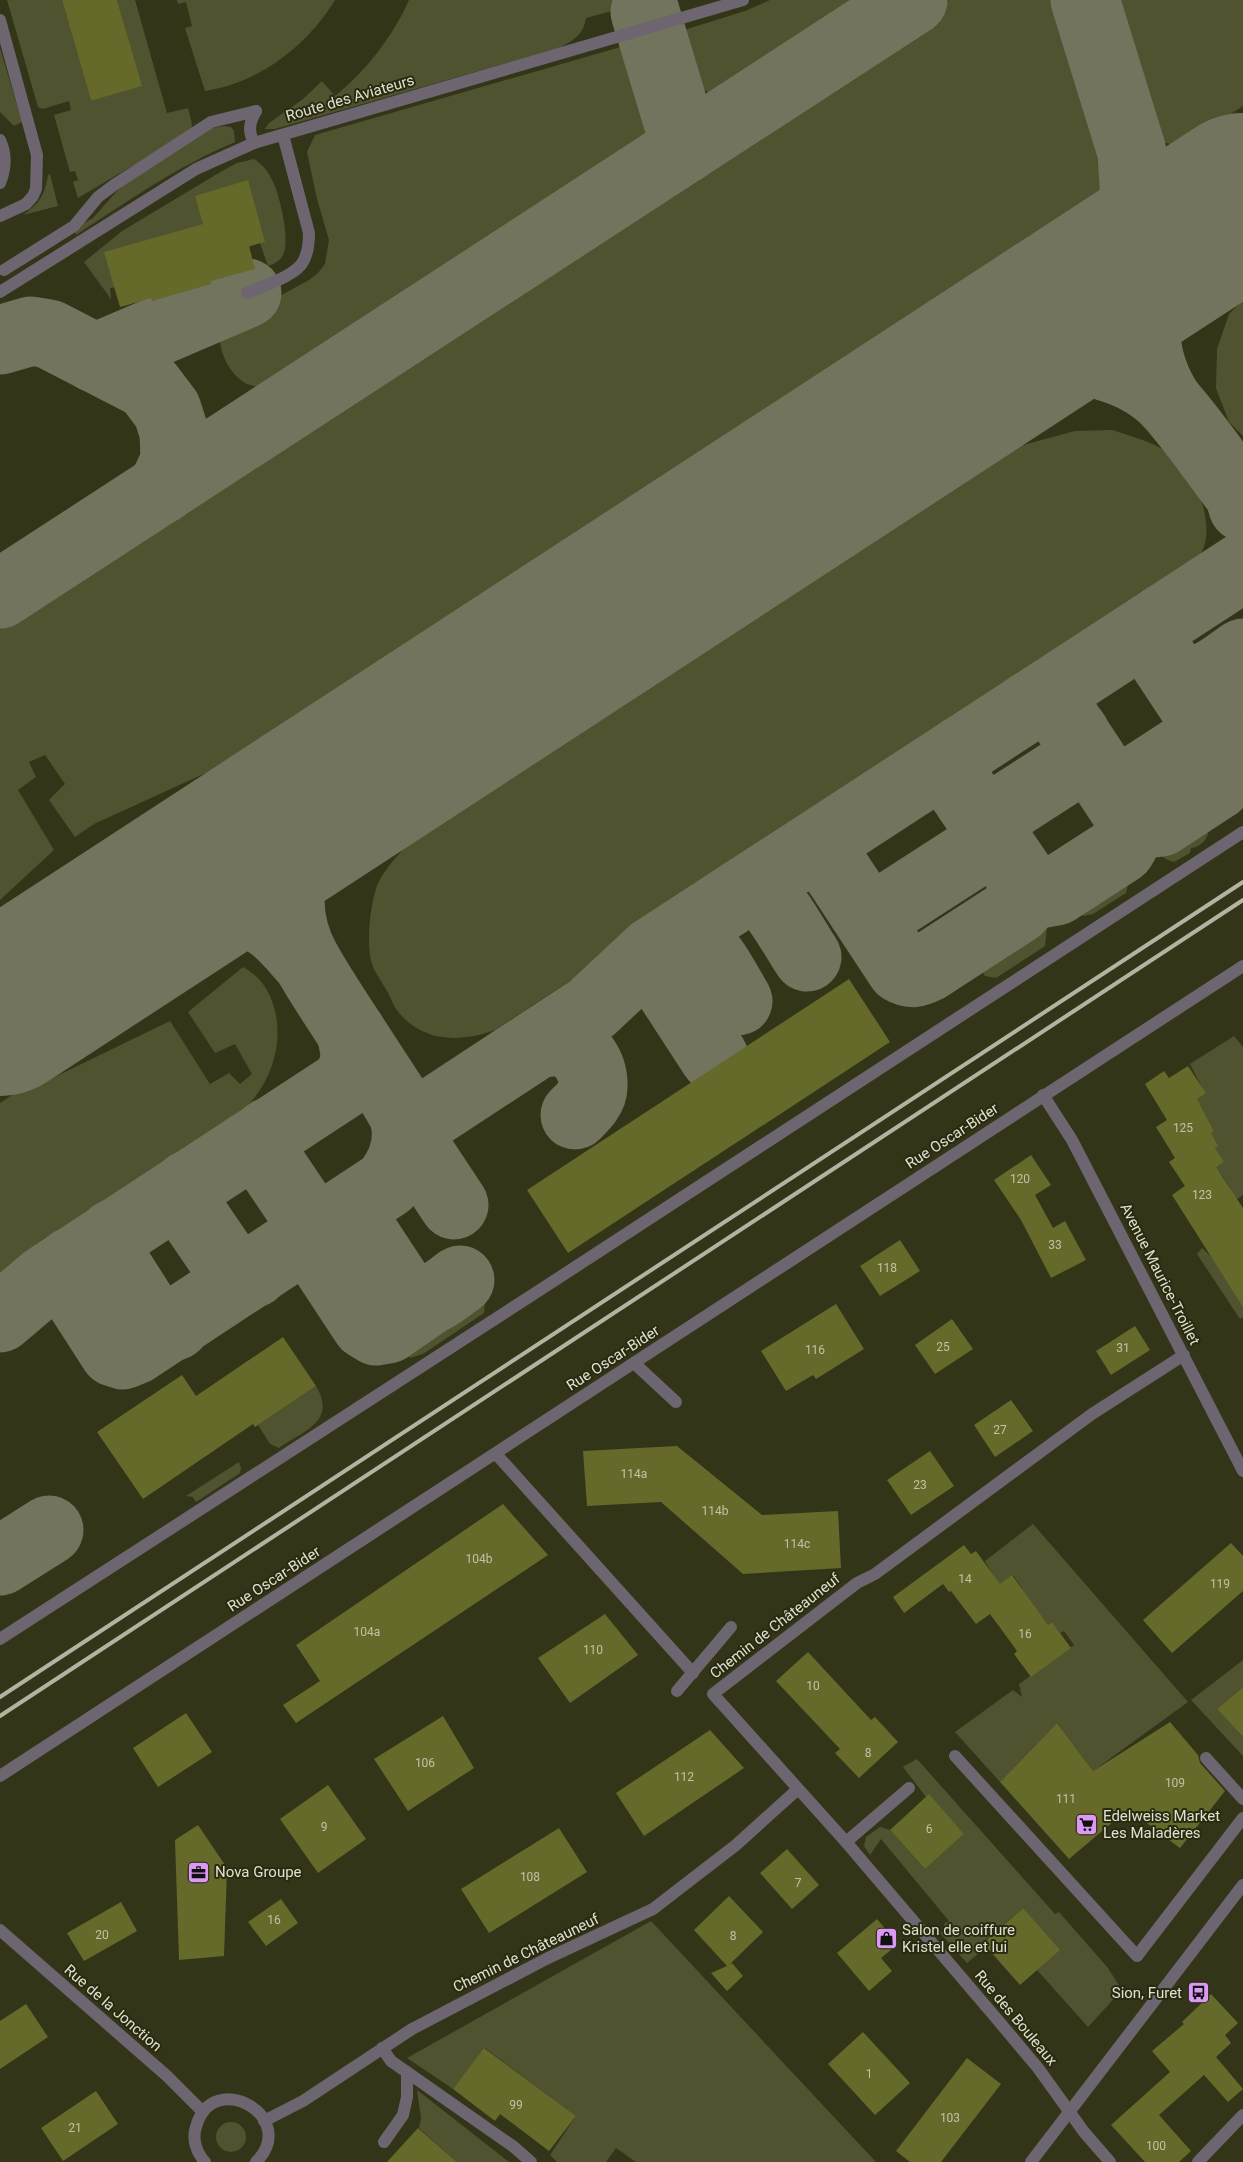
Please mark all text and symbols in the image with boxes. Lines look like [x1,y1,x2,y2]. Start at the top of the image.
street label: Route des Aviateurs [284,71,416,125]
street label: Rue Oscar-Bider [902,1099,1002,1173]
house number: 125 [1173,1121,1193,1135]
house number: 120 [1010,1172,1030,1186]
house number: 123 [1192,1188,1212,1202]
street label: Avenue Maurice-Troillet [1116,1200,1204,1348]
house number: 33 [1048,1238,1062,1252]
house number: 118 [877,1261,897,1275]
street label: Rue Oscar-Bider [563,1321,663,1395]
house number: 25 [936,1340,950,1354]
house number: 31 [1116,1341,1130,1355]
house number: 116 [805,1343,825,1357]
house number: 27 [993,1423,1007,1437]
house number: 114a [621,1467,647,1481]
house number: 23 [913,1478,927,1492]
house number: 114b [702,1504,729,1518]
house number: 114c [784,1537,810,1551]
street label: Rue Oscar-Bider [224,1542,324,1616]
house number: 104b [466,1552,493,1566]
street label: Chemin de Châteauneuf [706,1569,844,1682]
house number: 14 [958,1572,972,1586]
house number: 119 [1210,1577,1230,1591]
house number: 104a [354,1625,380,1639]
house number: 16 [1018,1627,1032,1641]
house number: 110 [583,1643,603,1657]
house number: 10 [806,1679,820,1693]
house number: 8 [865,1746,872,1760]
house number: 106 [415,1756,435,1770]
house number: 112 [674,1770,694,1784]
house number: 109 [1165,1776,1185,1790]
house number: 111 [1056,1792,1076,1806]
place label: Edelweiss Market Les Maladères [1103,1807,1220,1842]
supermarket icon: Edelweiss Market Les Maladères [1075,1813,1099,1837]
house number: 9 [321,1820,327,1834]
house number: 6 [926,1822,933,1836]
office icon: Nova Groupe [187,1860,211,1884]
place label: Nova Groupe [215,1863,302,1881]
house number: 108 [520,1870,540,1884]
house number: 7 [795,1876,802,1890]
street label: Chemin de Châteauneuf [450,1909,603,1996]
house number: 16 [267,1913,281,1927]
place label: Salon de coiffure Kristel elle et lui [902,1921,1015,1956]
shop icon: Salon de coiffure Kristel elle et lui [874,1927,898,1951]
house number: 20 [95,1928,109,1942]
house number: 8 [730,1929,737,1943]
street label: Rue de la Jonction [61,1961,165,2055]
street label: Rue des Bouleaux [971,1967,1061,2070]
bus stop icon: Sion, Furet [1186,1981,1210,2005]
place label: Sion, Furet [1112,1984,1182,2002]
house number: 1 [866,2067,872,2081]
house number: 99 [509,2098,523,2112]
house number: 103 [940,2111,960,2125]
house number: 21 [68,2121,82,2135]
house number: 100 [1146,2139,1166,2153]

